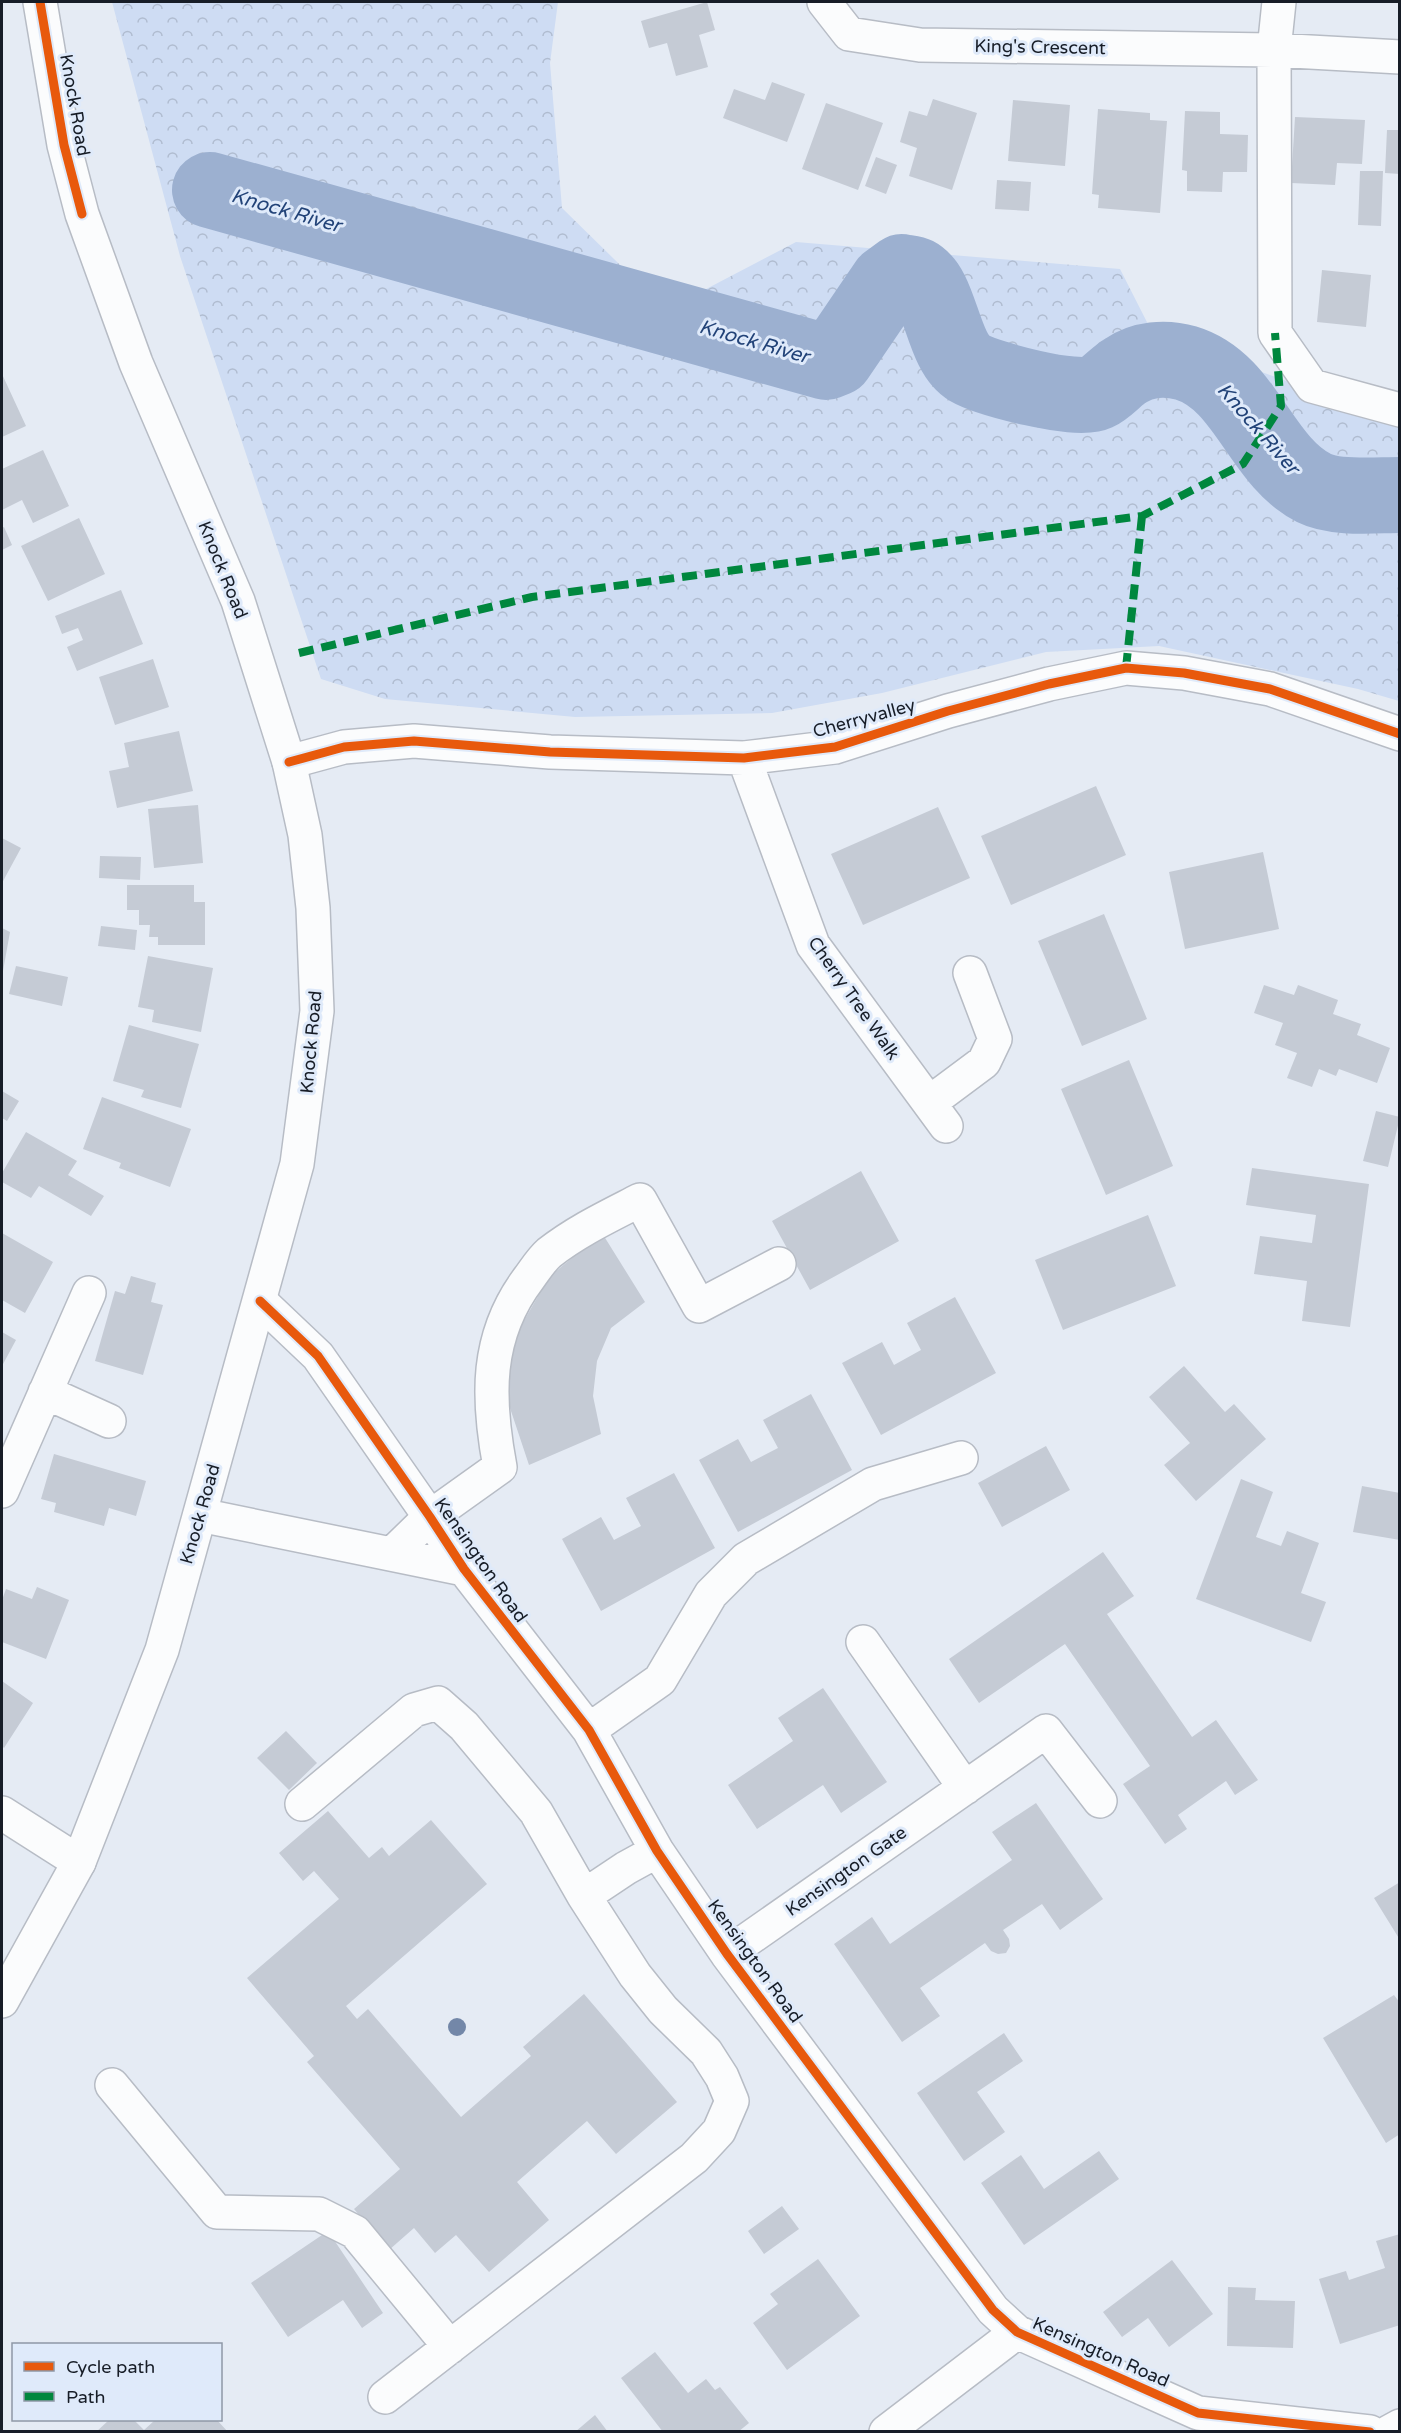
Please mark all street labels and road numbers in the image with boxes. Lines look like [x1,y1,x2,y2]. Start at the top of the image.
street label: King's Crescent [974,35,1106,59]
street label: Knock Road [55,52,95,158]
street label: Knock Road [193,518,253,622]
street label: Cherryvalley [810,694,918,742]
street label: Cherry Tree Walk [803,932,905,1064]
street label: Knock Road [296,990,326,1094]
street label: Knock Road [175,1461,225,1567]
street label: Kensington Road [430,1493,532,1627]
street label: Kensington Gate [781,1821,911,1921]
street label: Kensington Road [703,1895,807,2027]
street label: Kensington Road [1029,2312,1173,2392]

